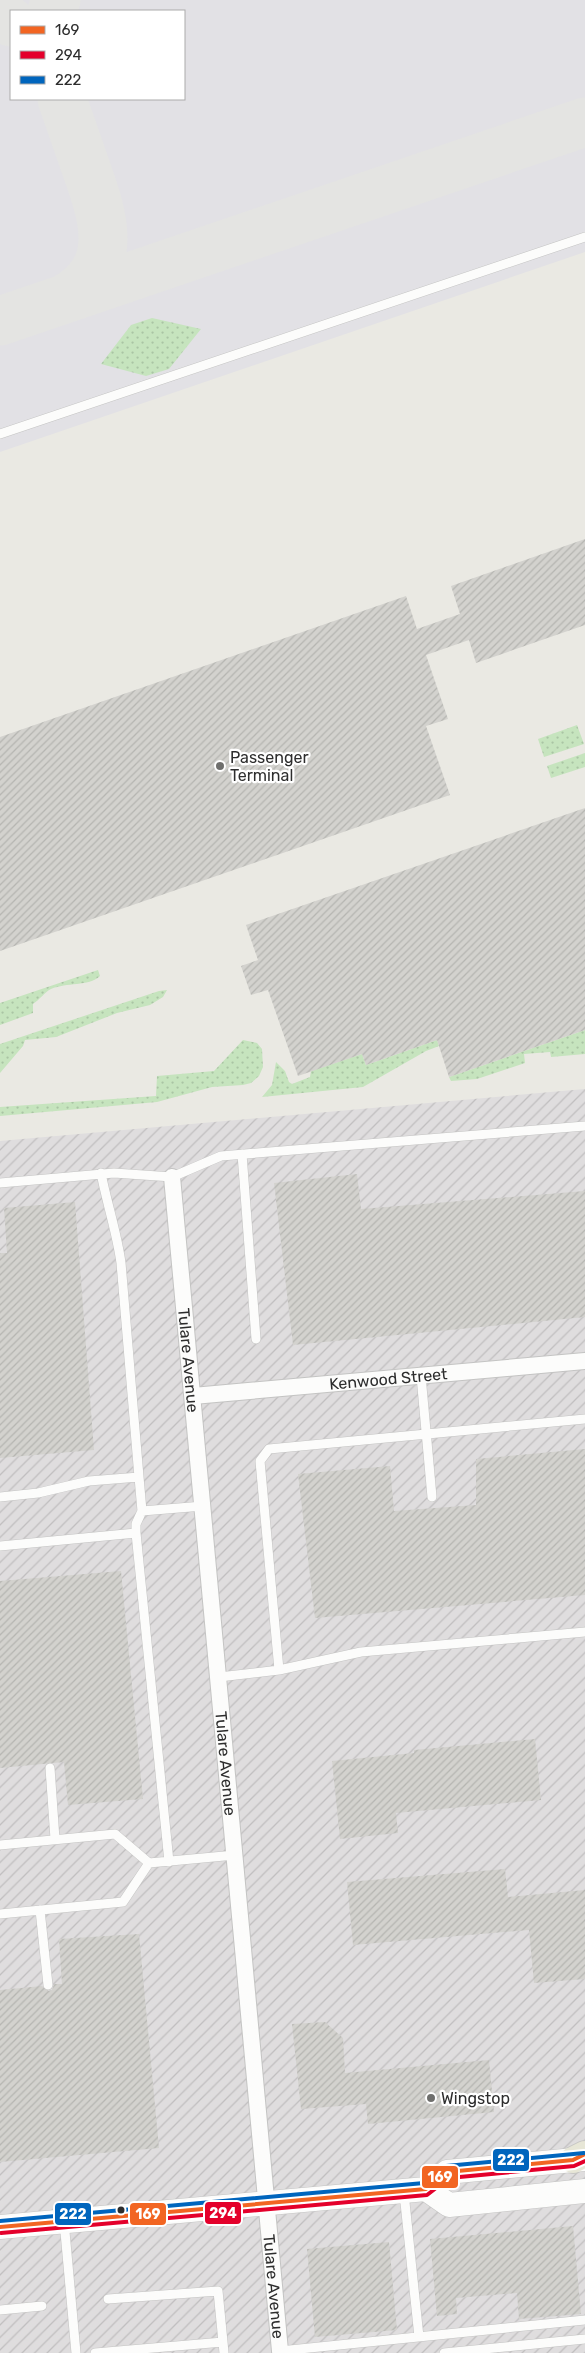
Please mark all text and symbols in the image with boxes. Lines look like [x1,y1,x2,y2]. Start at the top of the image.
legend [10,10,185,100]
text: 169 [55,21,79,39]
text: 294 [55,46,82,64]
text: 222 [55,71,82,89]
place label: Passenger Terminal [230,748,309,785]
marker: Passenger Terminal [214,760,226,772]
street label: Tulare Avenue [174,1307,203,1413]
street label: Kenwood Street [328,1364,448,1394]
street label: Tulare Avenue [211,1710,240,1817]
place label: Wingstop [441,2089,510,2108]
marker: Wingstop [425,2092,437,2104]
line badge: 222 [492,2148,530,2172]
text: 222 [497,2152,525,2169]
line badge: 169 [421,2165,459,2189]
text: 169 [427,2169,453,2186]
line badge: 294 [204,2201,242,2225]
line badge: 222 [54,2202,92,2226]
line badge: 169 [129,2202,167,2226]
unlabelled marker [116,2205,126,2215]
text: 294 [209,2205,237,2222]
text: 222 [59,2206,87,2223]
text: 169 [135,2206,161,2223]
street label: Tulare Avenue [259,2233,288,2339]

